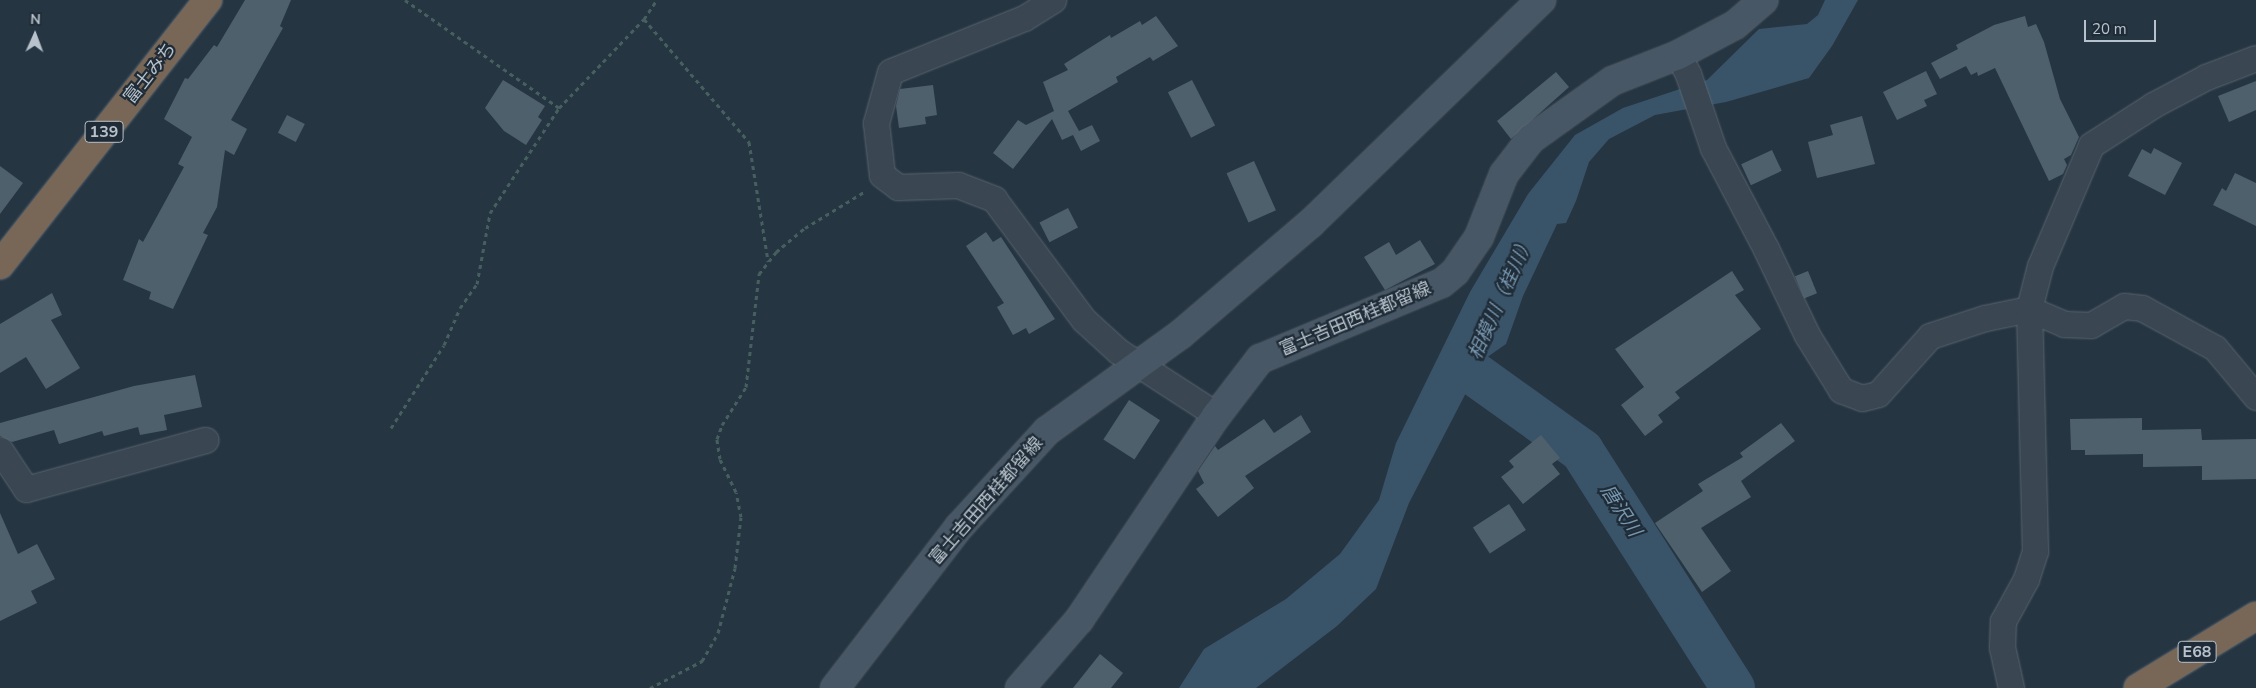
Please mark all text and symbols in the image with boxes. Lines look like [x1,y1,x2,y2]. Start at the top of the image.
north arrow [10,10,60,60]
text: N [30,10,41,29]
scale bar [2086,10,2158,42]
text: 20 m [2092,19,2127,39]
street label: 富士みち [119,38,181,108]
road number: 139 [84,118,124,146]
water label: 相模川（桂川） [1465,233,1539,363]
street label: 富士吉田西桂都留線 [1276,277,1434,361]
street label: 富士吉田西桂都留線 [925,433,1047,569]
water label: 唐沢川 [1595,481,1645,541]
road number: E68 [2177,638,2217,666]

